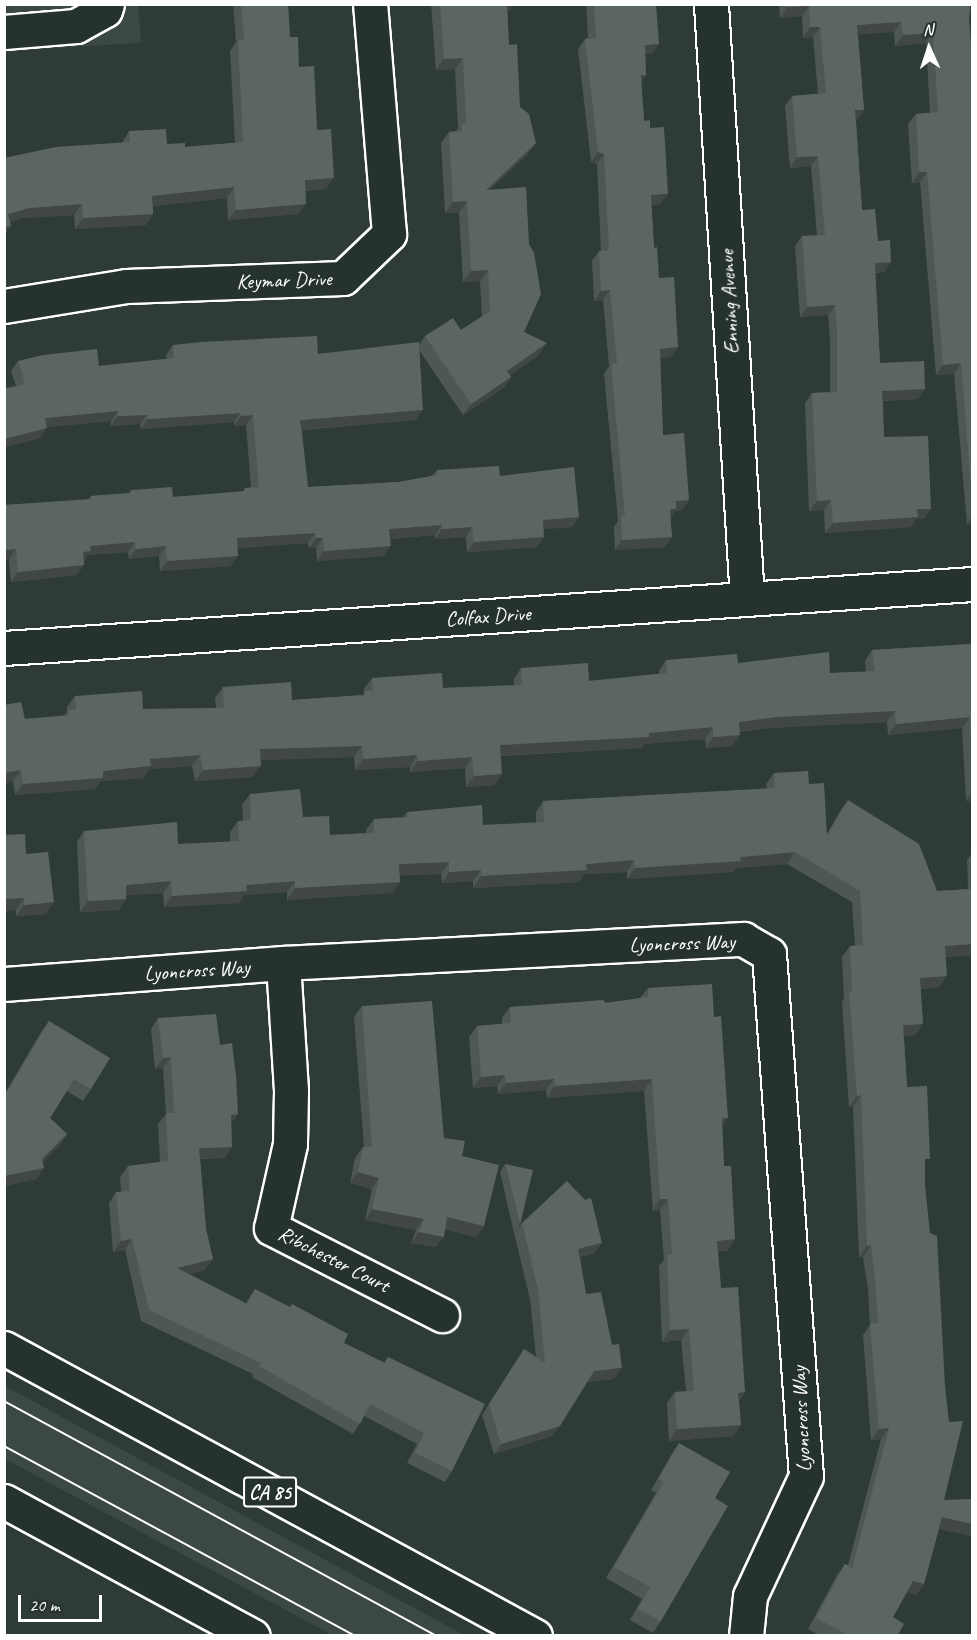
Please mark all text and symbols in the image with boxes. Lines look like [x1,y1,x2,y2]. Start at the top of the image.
north arrow [899,18,959,78]
text: N [923,20,934,40]
street label: Enning Avenue [714,249,744,355]
street label: Keymar Drive [236,266,332,294]
street label: Colfax Drive [445,600,531,632]
street label: Lyoncross Way [629,929,735,957]
street label: Lyoncross Way [143,954,251,986]
street label: Ribchester Court [274,1220,394,1298]
street label: Lyoncross Way [786,1366,816,1472]
road number: CA 85 [243,1475,297,1509]
scale bar [21,1583,105,1621]
text: 20 m [29,1594,60,1616]

